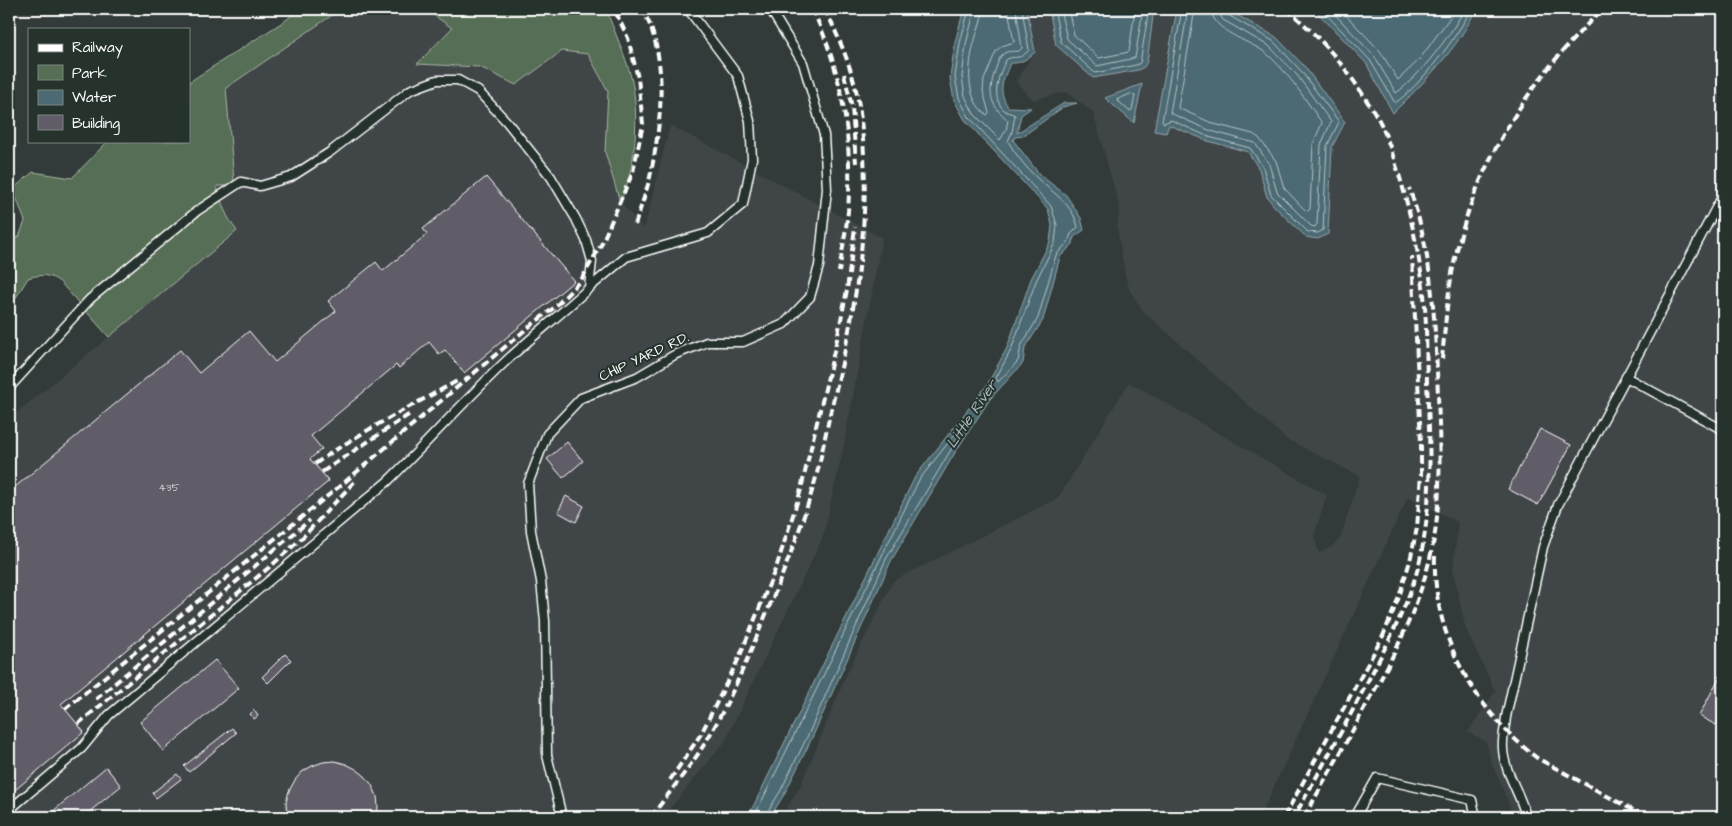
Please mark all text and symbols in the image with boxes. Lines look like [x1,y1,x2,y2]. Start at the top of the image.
legend [28,28,190,142]
text: Railway [72,37,123,59]
text: Park [72,63,107,84]
text: Water [72,87,116,108]
text: Building [72,113,120,135]
street label: CHIP YARD RD. [596,327,692,387]
water label: Little River [941,374,1004,452]
house number: 435 [159,480,180,495]

